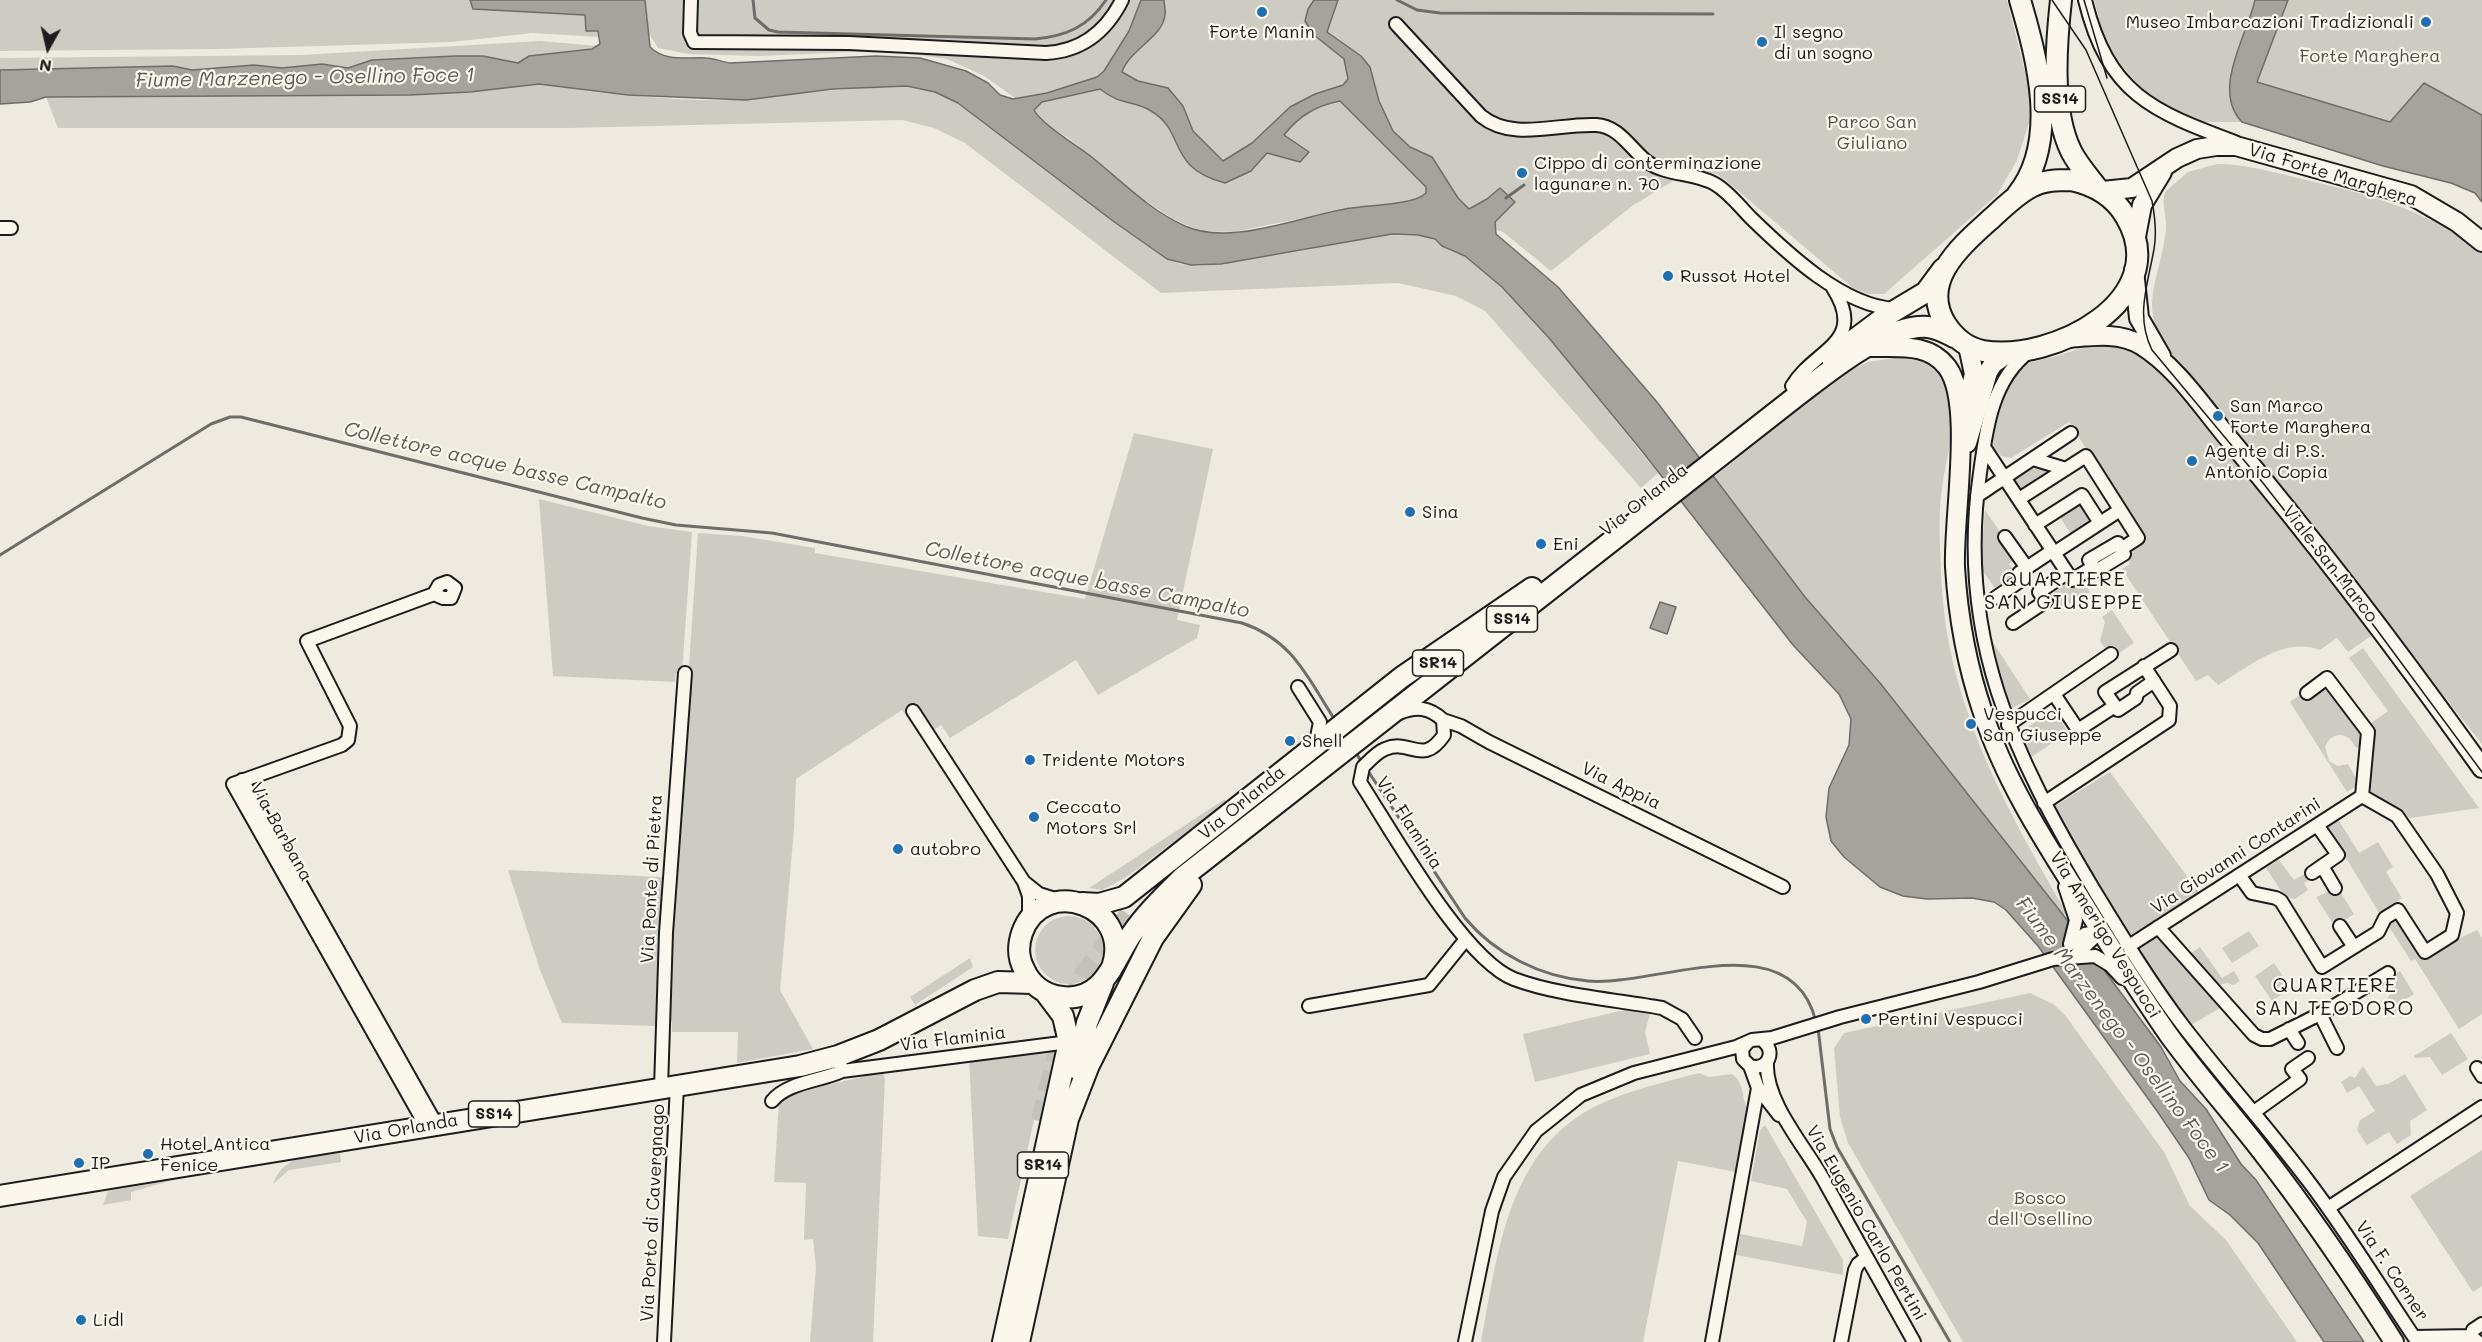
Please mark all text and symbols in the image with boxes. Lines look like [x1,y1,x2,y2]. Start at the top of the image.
marker: Forte Manin [1255,5,1269,19]
place label: Museo Imbarcazioni Tradizionali [2126,11,2414,33]
marker: Museo Imbarcazioni Tradizionali [2419,15,2433,29]
north arrow [18,18,78,78]
place label: Forte Manin [1209,21,1315,43]
place label: Il segno di un sogno [1774,21,1873,63]
marker: Il segno di un sogno [1755,35,1769,49]
park label: Forte Marghera [2299,45,2441,67]
text: N [38,55,53,78]
water label: Fiume Marzenego - Osellino Foce 1 [135,63,475,93]
road number: SS14 [2034,86,2086,112]
park label: Parco San Giuliano [1827,111,1917,154]
street label: Via Forte Marghera [2246,139,2420,211]
place label: Cippo di conterminazione lagunare n. 70 [1534,152,1761,195]
marker: Cippo di conterminazione lagunare n. 70 [1515,166,1529,180]
place label: Russot Hotel [1680,265,1790,287]
marker: Russot Hotel [1661,269,1675,283]
place label: San Marco Forte Marghera [2230,395,2371,438]
marker: San Marco Forte Marghera [2211,409,2225,423]
water label: Collettore acque basse Campalto [341,417,669,515]
place label: Agente di P.S. Antonio Copia [2204,440,2328,482]
marker: Agente di P.S. Antonio Copia [2185,454,2199,468]
street label: Via Orlanda [1596,459,1692,541]
place label: Sina [1422,501,1459,523]
street label: Viale San Marco [2278,501,2382,627]
marker: Sina [1403,505,1417,519]
place label: Eni [1553,533,1579,555]
water label: Collettore acque basse Campalto [923,537,1251,623]
marker: Eni [1534,537,1548,551]
district label: QUARTIERE SAN GIUSEPPE [1984,568,2144,615]
road number: SS14 [1486,606,1538,632]
road number: SR14 [1412,650,1464,676]
place label: Vespucci San Giuseppe [1983,703,2102,746]
marker: Vespucci San Giuseppe [1964,717,1978,731]
place label: Shell [1302,730,1342,752]
marker: Shell [1283,734,1297,748]
place label: Tridente Motors [1042,749,1185,771]
marker: Tridente Motors [1023,753,1037,767]
street label: Via Appia [1578,758,1664,814]
street label: Via Orlanda [1194,761,1290,845]
street label: Via Flaminia [1371,773,1447,873]
street label: Via Barbana [245,779,317,885]
street label: Via Giovanni Contarini [2147,793,2325,919]
street label: Via Ponte di Pietra [637,794,667,964]
place label: Ceccato Motors Srl [1046,796,1137,838]
marker: Ceccato Motors Srl [1027,810,1041,824]
place label: autobro [910,838,981,860]
marker: autobro [891,842,905,856]
street label: Via Amerigo Vespucci [2045,848,2165,1022]
water label: Fiume Marzenego - Osellino Foce 1 [2010,892,2234,1178]
district label: QUARTIERE SAN TEODORO [2255,974,2415,1021]
place label: Pertini Vespucci [1878,1008,2023,1030]
marker: Pertini Vespucci [1859,1012,1873,1026]
street label: Via Flaminia [899,1022,1007,1056]
road number: SS14 [468,1101,520,1127]
street label: Via Porto di Cavergnago [637,1103,669,1323]
street label: Via Orlanda [352,1109,460,1149]
street label: Via Eugenio Carlo Pertini [1801,1122,1931,1324]
place label: Hotel Antica Fenice [160,1133,271,1176]
marker: Hotel Antica Fenice [141,1147,155,1161]
place label: IP [91,1152,110,1174]
road number: SR14 [1018,1152,1068,1178]
marker: IP [72,1156,86,1170]
park label: Bosco dell'Osellino [1988,1187,2092,1230]
street label: Via F. Corner [2351,1217,2433,1325]
place label: Lidl [93,1309,124,1331]
marker: Lidl [74,1313,88,1327]

